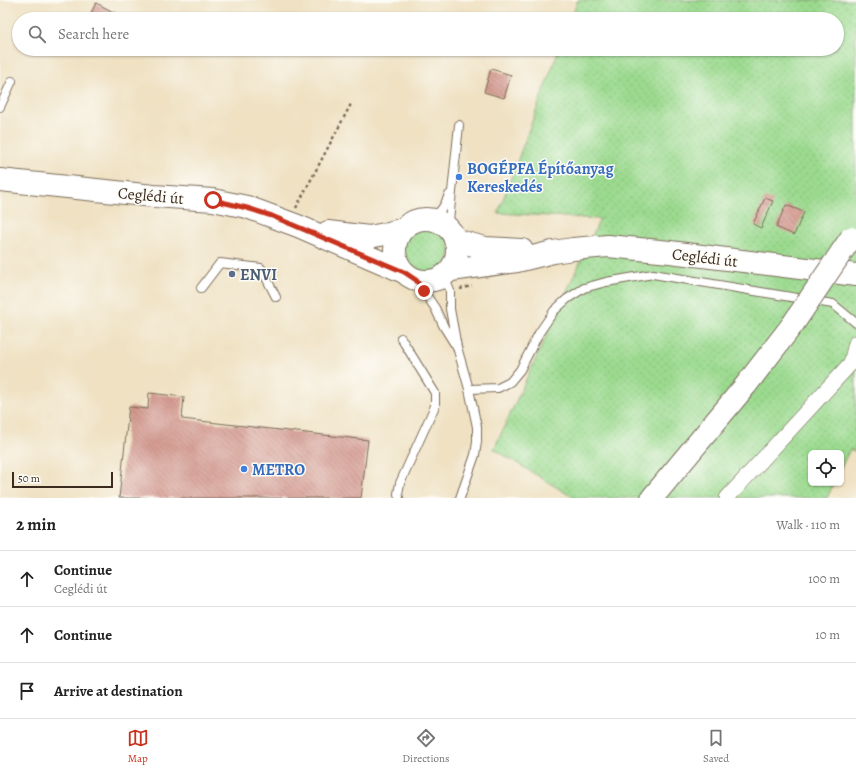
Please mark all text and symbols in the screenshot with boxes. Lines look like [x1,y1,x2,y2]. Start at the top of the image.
search box [12,12,844,56]
icon: search [26,23,48,45]
text: Search here [58,24,129,44]
place label: BOGÉPFA Építőanyag Kereskedés [467,158,615,198]
marker: BOGÉPFA Építőanyag Kereskedés [454,172,464,182]
street label: Ceglédi út [117,182,185,210]
route start [204,191,222,209]
street label: Ceglédi út [671,243,739,273]
place label: ENVI [240,264,277,286]
marker: ENVI [227,269,237,279]
route end [415,282,433,300]
map controls [808,450,844,486]
button: locate [808,450,844,486]
place label: METRO [252,459,305,481]
marker: METRO [239,464,249,474]
scale bar [12,470,113,489]
text: 50 m [18,471,40,486]
text: 2 min [16,513,56,536]
text: Walk · 110 m [776,516,840,533]
text: Continue [54,560,112,580]
icon: ahead [16,568,38,590]
text: 100 m [808,570,840,587]
text: Ceglédi út [54,580,108,597]
icon: ahead [16,624,38,646]
text: Continue [54,625,112,645]
text: 10 m [815,626,840,643]
icon: arrive [16,680,38,702]
text: Arrive at destination [54,681,183,701]
tab: Map [127,727,149,766]
tab: Directions [402,727,450,766]
tab: Saved [703,727,729,766]

